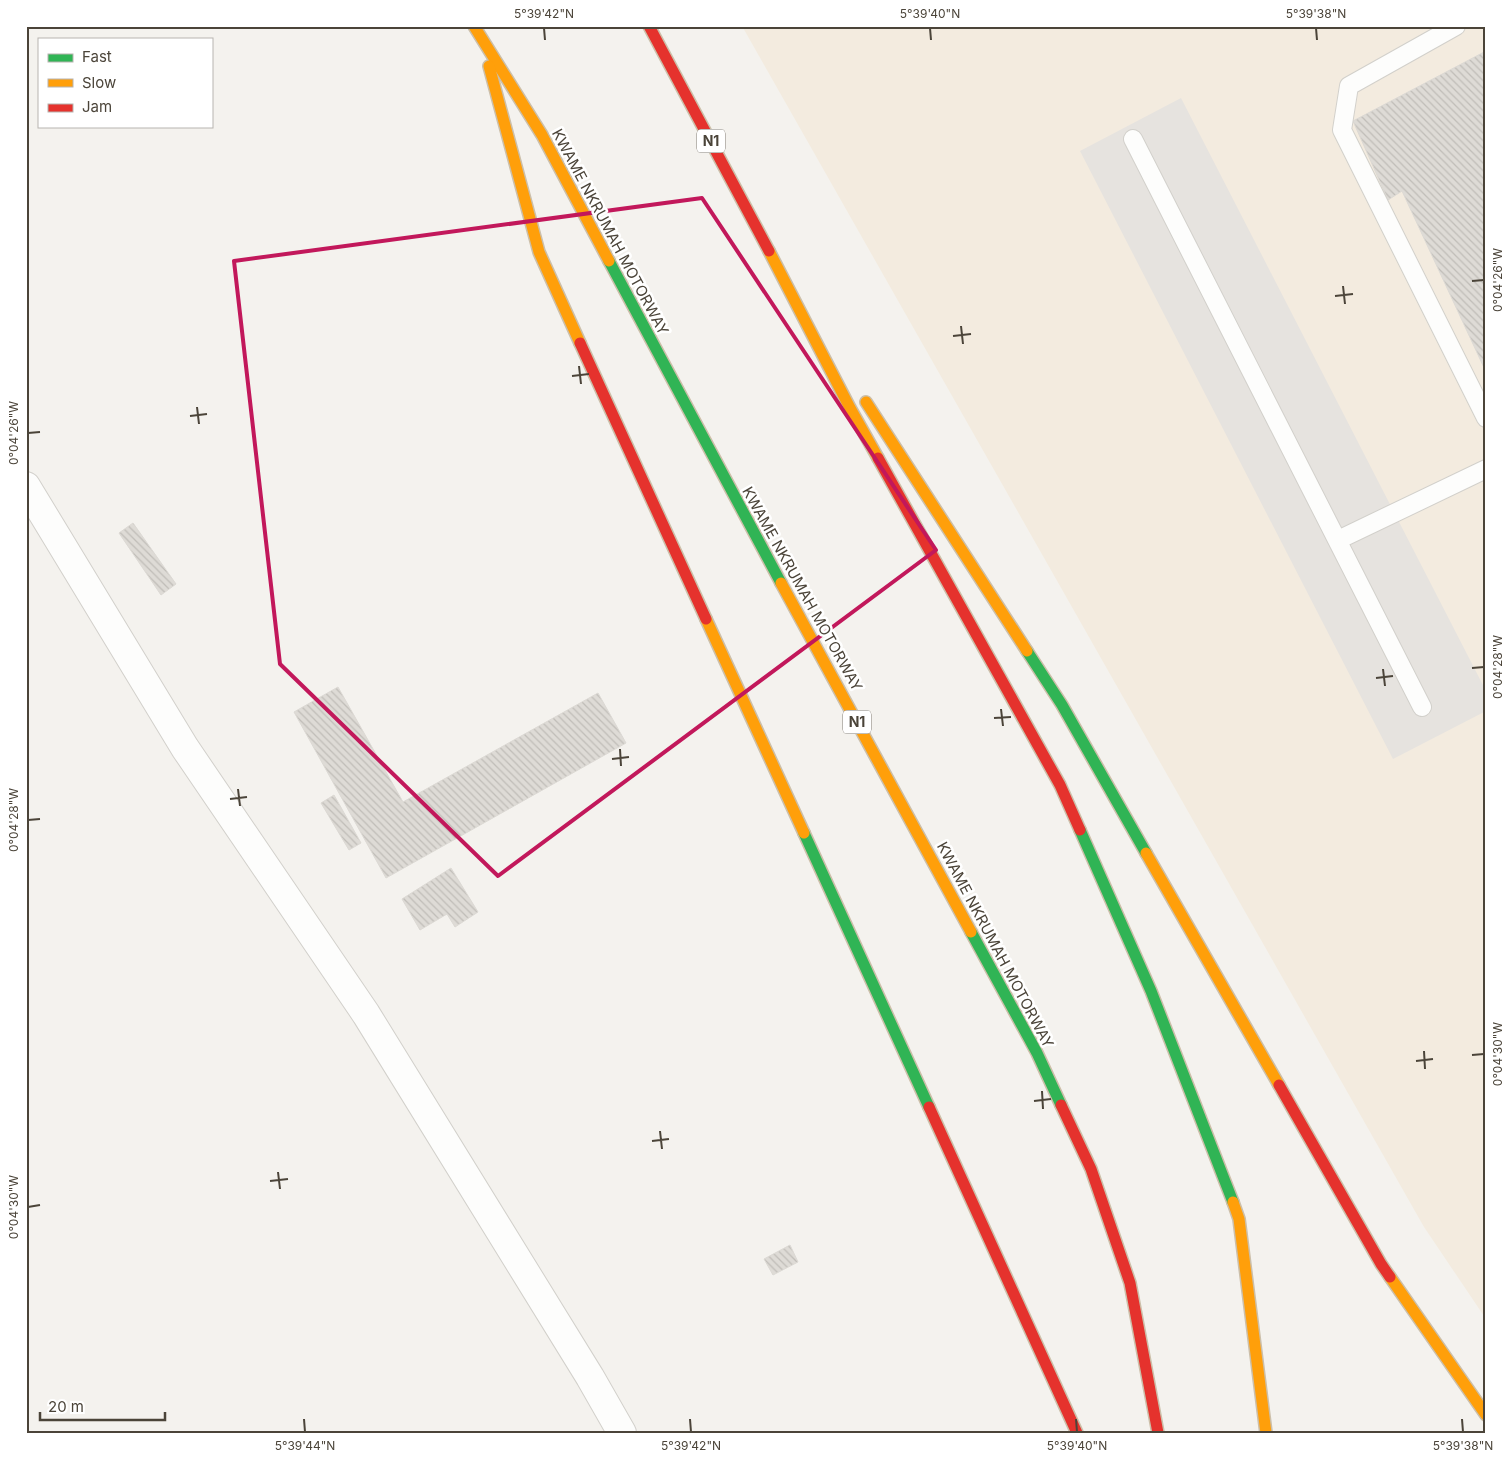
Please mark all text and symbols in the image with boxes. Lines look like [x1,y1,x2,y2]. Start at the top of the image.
text: 5°39'42"N [514,6,574,21]
text: 5°39'40"N [900,6,960,21]
text: 5°39'38"N [1286,6,1346,21]
legend [38,38,212,128]
text: Fast [82,47,112,66]
text: Slow [82,73,116,92]
text: Jam [82,97,112,116]
street label: KWAME NKRUMAH MOTORWAY [548,125,673,338]
road number: N1 [697,130,725,152]
text: 0°04'26"W [1490,248,1505,312]
text: 0°04'26"W [6,401,21,465]
street label: KWAME NKRUMAH MOTORWAY [738,483,867,694]
text: 0°04'28"W [1490,635,1505,699]
road number: N1 [843,710,871,734]
text: 0°04'28"W [6,788,21,852]
street label: KWAME NKRUMAH MOTORWAY [933,838,1058,1051]
text: 0°04'30"W [1490,1022,1505,1086]
text: 0°04'30"W [6,1175,21,1239]
scale bar [40,1389,165,1421]
text: 20 m [48,1397,84,1416]
text: 5°39'44"N [275,1438,335,1453]
text: 5°39'42"N [661,1438,721,1453]
text: 5°39'40"N [1047,1438,1107,1453]
text: 5°39'38"N [1433,1438,1493,1453]

